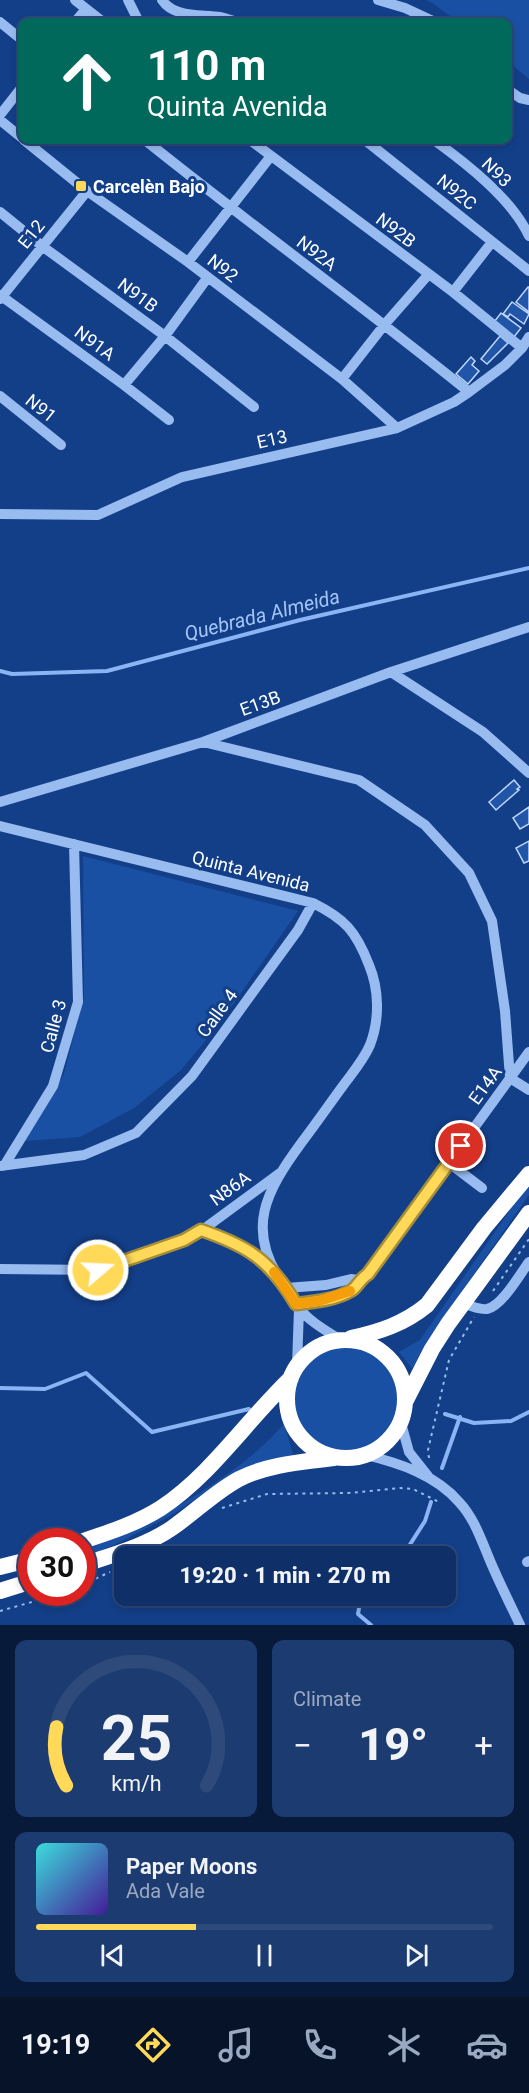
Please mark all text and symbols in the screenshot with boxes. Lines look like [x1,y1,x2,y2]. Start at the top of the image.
text: 110 m [147,41,266,90]
icon: ahead [48,42,126,120]
text: Quinta Avenida [147,91,328,123]
street label: N93 [478,153,516,191]
street label: N92C [433,170,481,214]
place label: Carcelèn Bajo [93,176,205,197]
marker: Carcelèn Bajo [74,179,88,193]
street label: N92B [372,208,420,252]
street label: E12 [13,216,49,252]
street label: N92A [293,231,341,275]
street label: N92 [204,250,242,286]
street label: N91B [114,273,162,317]
street label: N91A [71,321,120,365]
street label: N91 [22,389,60,427]
street label: E13 [255,425,289,453]
water label: Quebrada Almeida [182,584,342,646]
street label: E13B [237,686,283,720]
street label: Quinta Avenida [190,846,312,896]
street label: Calle 4 [193,985,241,1041]
street label: Calle 3 [36,997,70,1055]
street label: E14A [464,1062,506,1108]
pin [435,1120,486,1171]
icon: arrive [444,1129,477,1162]
street label: N86A [206,1166,255,1210]
position arrow [66,1238,130,1302]
speed limit sign: 30 [18,1528,96,1606]
text: 19:20 · 1 min · 270 m [180,1563,390,1588]
text: Climate [293,1687,361,1711]
text: 25 [100,1702,172,1775]
text: 19° [358,1718,428,1771]
text: − [293,1726,312,1765]
text: + [474,1726,493,1765]
text: km/h [111,1771,161,1796]
text: Paper Moons [126,1854,257,1879]
text: Ada Vale [126,1879,205,1903]
icon: previous [96,1939,129,1972]
icon: pause [248,1939,281,1972]
icon: next [400,1939,433,1972]
icon: directions [132,2024,174,2066]
icon: music [215,2024,257,2066]
icon: phone [299,2024,341,2066]
icon: climate [383,2024,425,2066]
icon: car [466,2024,508,2066]
text: 19:19 [21,2029,90,2061]

